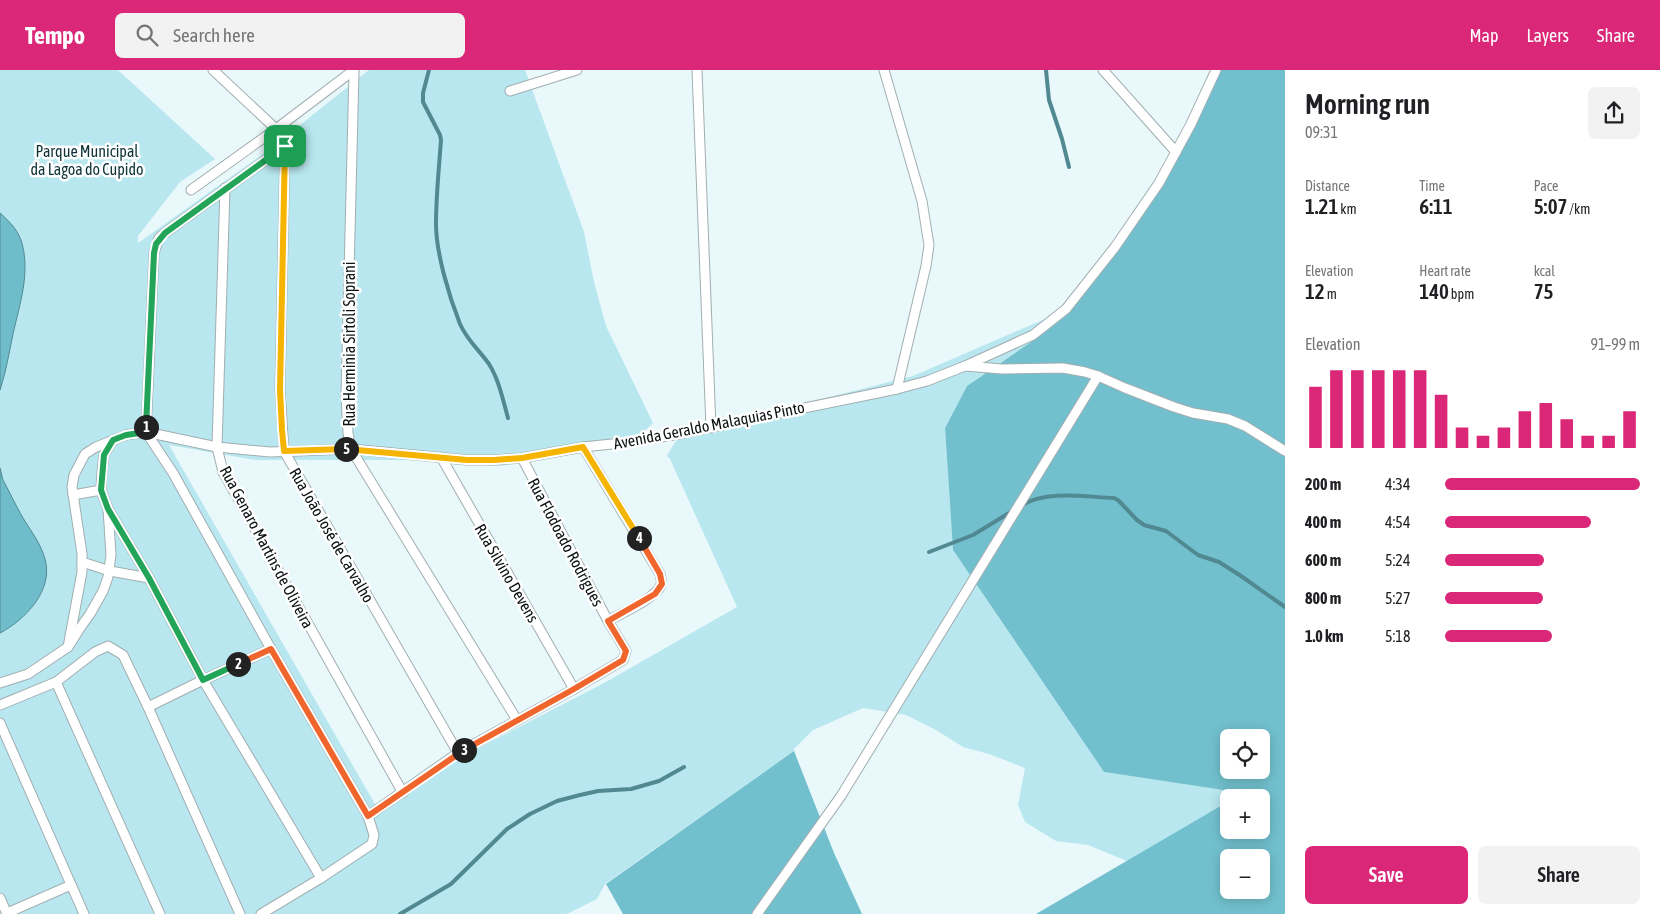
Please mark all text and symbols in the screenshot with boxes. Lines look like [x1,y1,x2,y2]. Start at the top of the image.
search box [115,13,465,58]
icon: search [133,21,161,49]
text: Tempo [25,22,85,49]
text: Search here [173,24,255,46]
text: Map [1469,25,1498,46]
text: Layers [1526,25,1569,46]
text: Share [1597,25,1635,46]
button: share [1588,87,1640,139]
text: Morning run [1305,88,1430,120]
text: 09:31 [1305,123,1338,141]
pin [264,125,306,167]
icon: arrive [271,132,299,160]
park label: Parque Municipal da Lagoa do Cupido [30,142,144,179]
text: Distance [1305,178,1350,194]
text: Time [1419,178,1445,194]
text: Pace [1534,178,1558,194]
text: 1.21 [1305,194,1338,218]
text: 6:11 [1419,194,1453,218]
text: 5:07 [1534,194,1567,218]
text: km [1338,201,1357,217]
text: /km [1567,201,1590,217]
street label: Rua Herminia Sirtoli Soprani [340,261,359,427]
text: Elevation [1305,263,1354,279]
text: Heart rate [1419,263,1471,279]
text: kcal [1534,263,1555,279]
text: 12 [1305,279,1325,303]
text: 140 [1419,279,1449,303]
text: 75 [1534,279,1553,303]
text: m [1325,286,1337,302]
text: bpm [1449,286,1474,302]
text: Elevation [1305,335,1360,353]
text: 91–99 m [1591,335,1640,353]
street label: Avenida Geraldo Malaquias Pinto [612,398,806,453]
pin: 1 [134,414,158,440]
text: 1 [143,419,150,435]
pin: 5 [334,436,358,462]
text: 5 [343,441,350,457]
street label: Rua Genaro Martins de Oliveira [217,463,317,631]
street label: Rua João José de Carvalho [286,464,378,606]
street label: Rua Flodoado Rodrigues [524,475,608,610]
text: 200 m [1305,475,1341,493]
text: 4:34 [1385,475,1410,493]
text: 400 m [1305,513,1341,531]
text: 4:54 [1385,513,1410,531]
street label: Rua Silvino Devens [472,521,543,626]
pin: 4 [626,526,652,550]
text: 4 [636,530,643,546]
text: 600 m [1305,551,1341,569]
text: 5:24 [1385,551,1410,569]
text: 800 m [1305,589,1341,607]
text: 5:27 [1385,589,1410,607]
text: 1.0 km [1305,627,1344,645]
text: 5:18 [1385,627,1410,645]
pin: 2 [226,652,250,676]
text: 2 [235,656,242,672]
map controls [1220,729,1270,899]
button: locate [1220,729,1270,779]
pin: 3 [452,738,476,762]
text: 3 [461,742,468,758]
button: + [1220,789,1270,839]
button: Save [1305,846,1468,904]
button: Share [1478,846,1640,904]
button: − [1220,849,1270,899]

